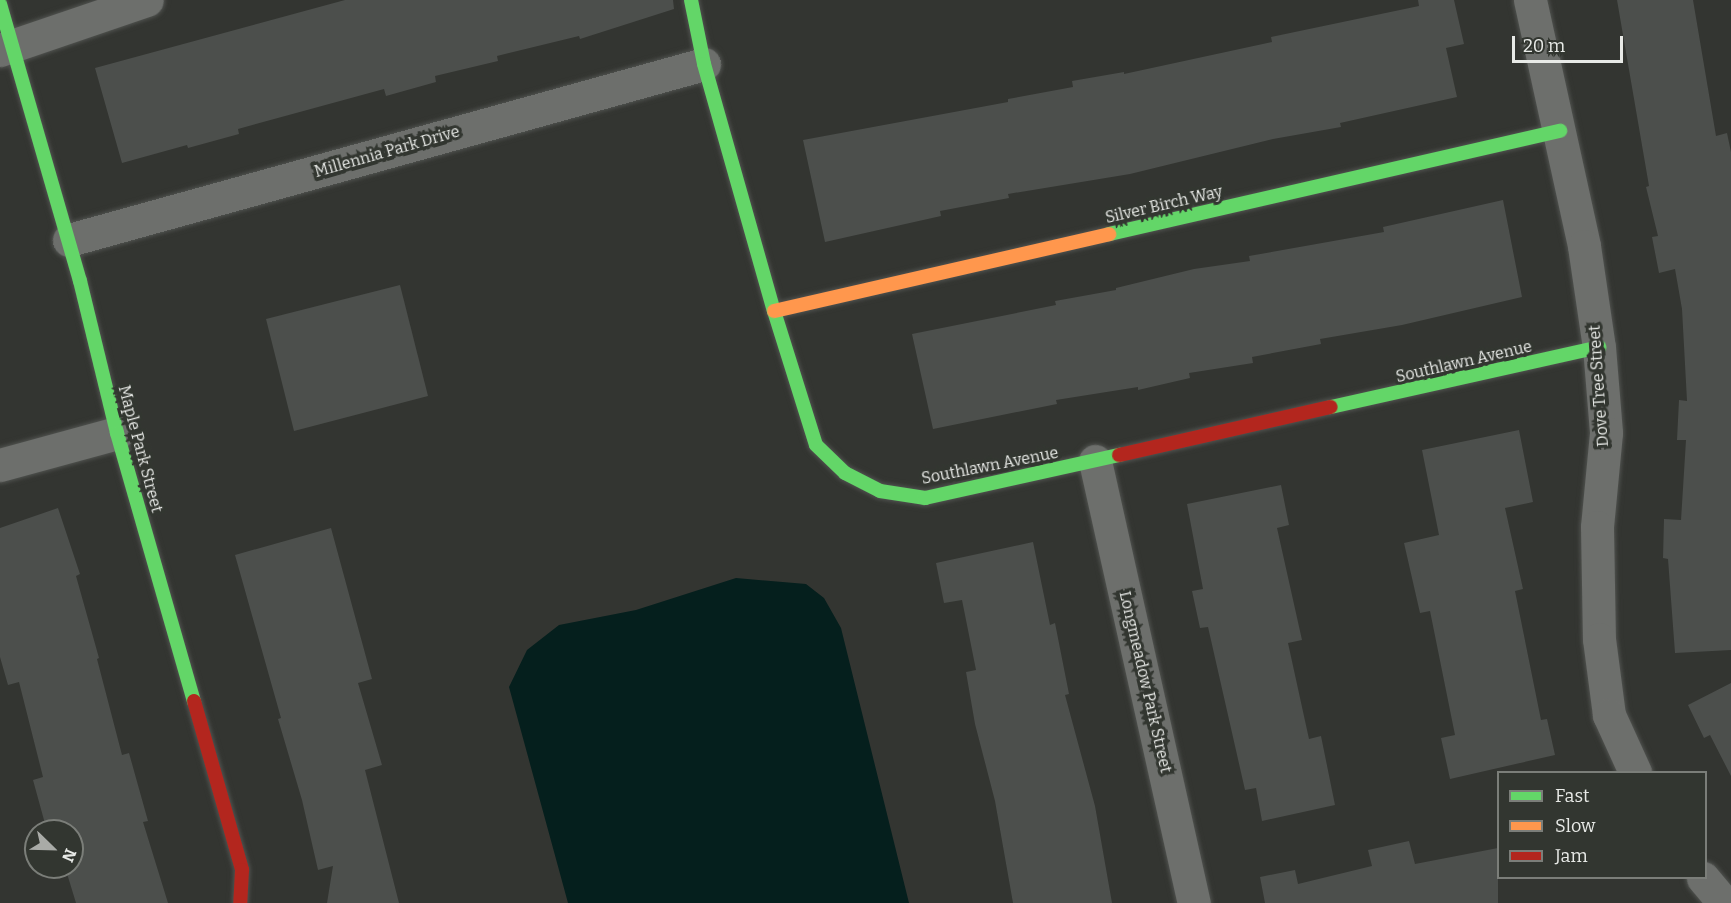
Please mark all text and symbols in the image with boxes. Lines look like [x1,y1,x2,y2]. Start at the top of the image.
scale bar [1515,24,1626,62]
text: 20 m [1523,35,1565,57]
street label: Millennia Park Drive [312,122,462,182]
street label: Silver Birch Way [1104,182,1224,228]
street label: Dove Tree Street [1585,325,1613,447]
street label: Southlawn Avenue [1394,337,1534,387]
street label: Maple Park Street [114,383,166,515]
street label: Southlawn Avenue [920,443,1060,489]
street label: Longmeadow Park Street [1115,589,1175,775]
legend [1497,771,1707,879]
text: Fast [1555,785,1590,807]
text: Slow [1555,815,1595,837]
north arrow [24,819,84,879]
text: Jam [1555,845,1588,867]
text: N [58,846,80,865]

